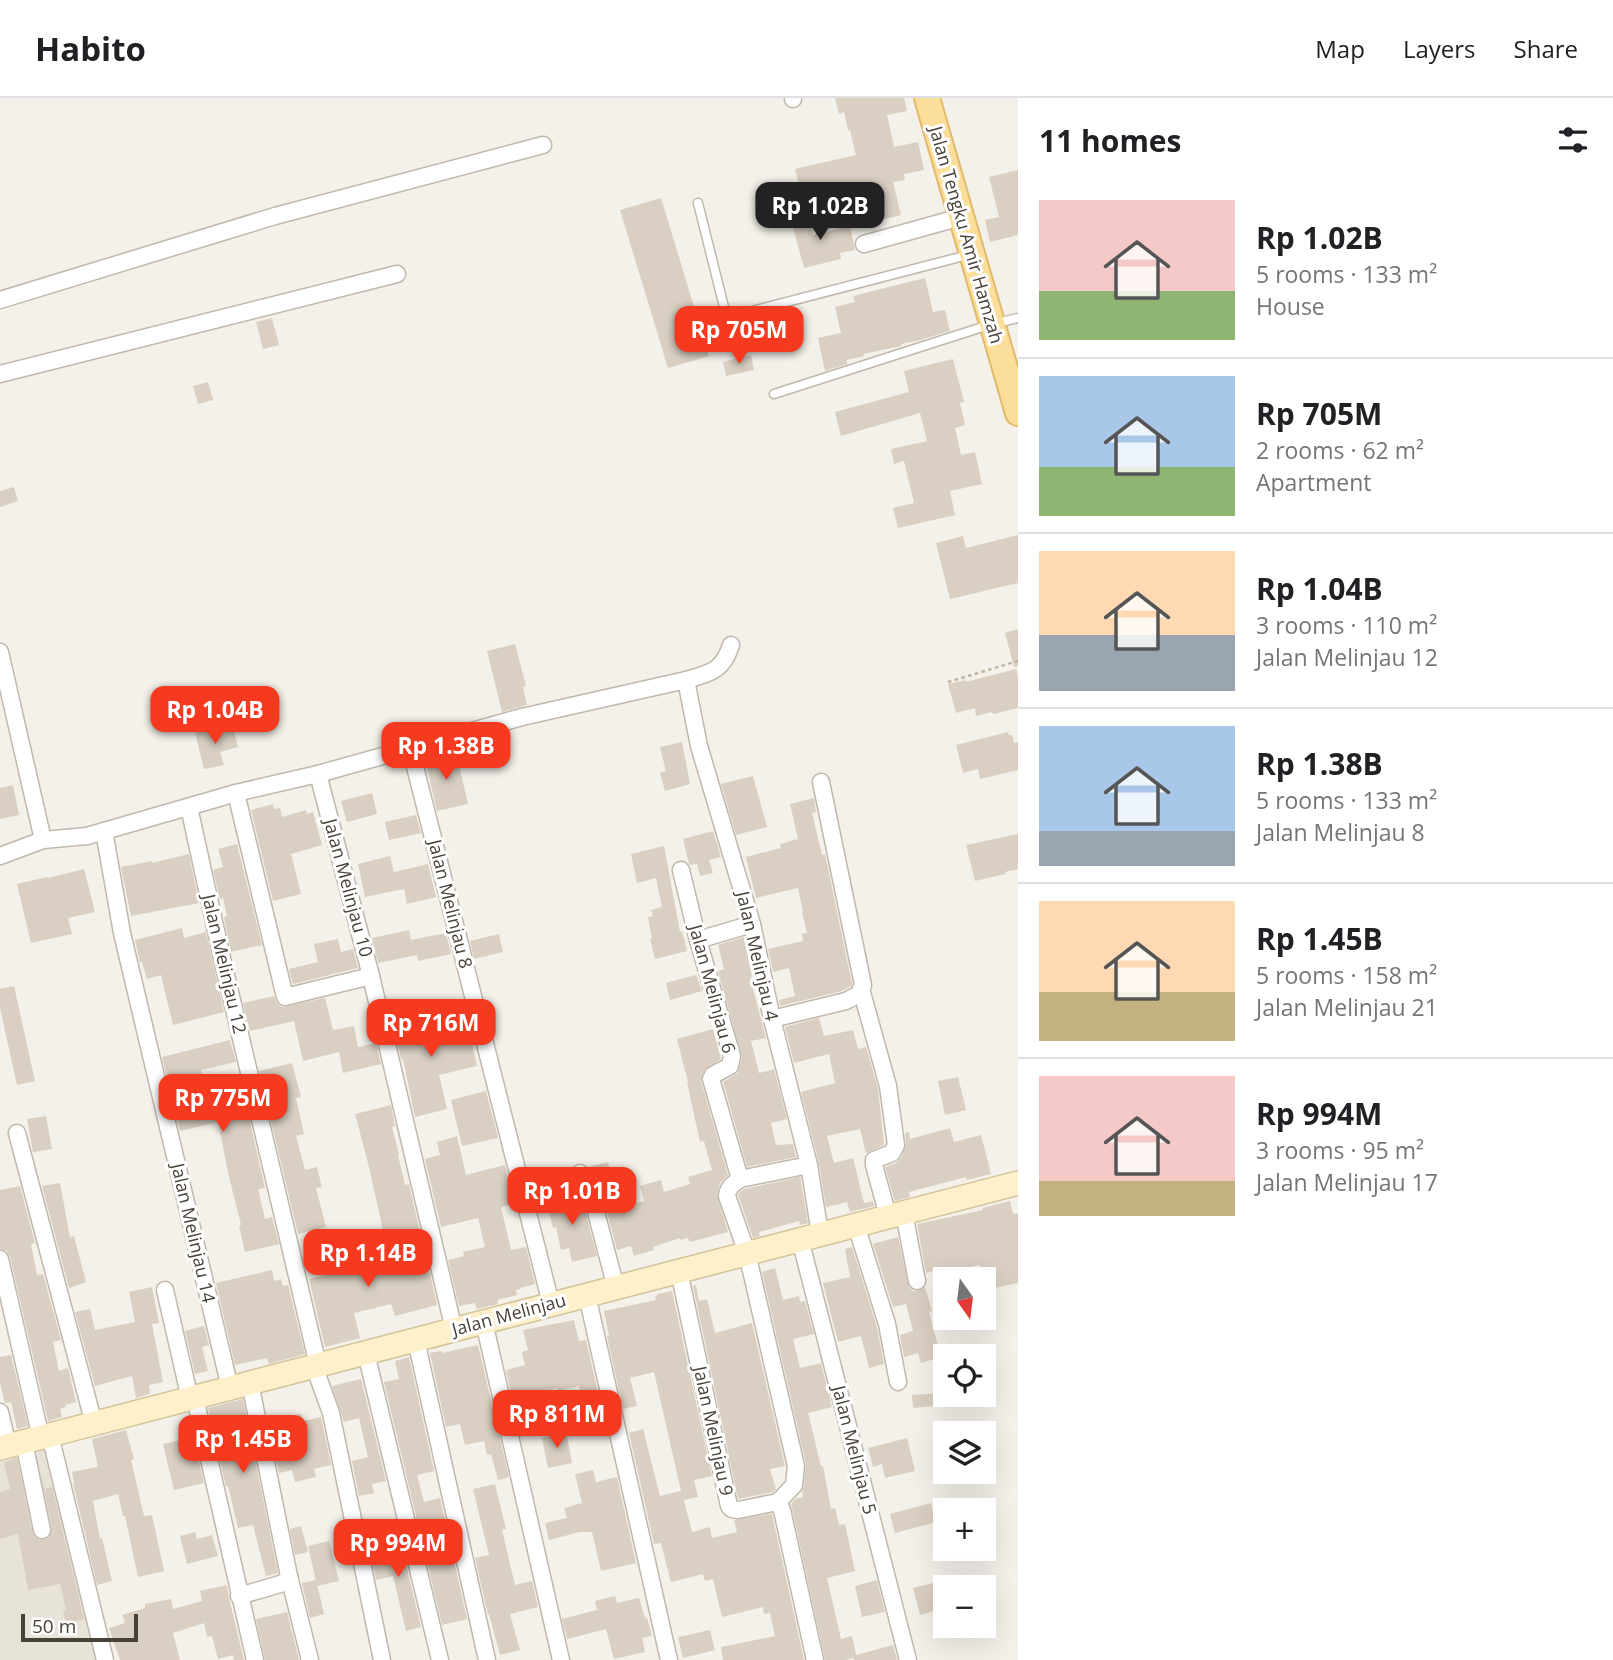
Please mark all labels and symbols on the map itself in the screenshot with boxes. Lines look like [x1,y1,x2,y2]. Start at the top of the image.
street label: Jalan Tengku Amir Hamzah [924,121,1010,346]
pin: Rp 1.02B [748,183,892,242]
pin: Rp 705M [674,306,804,366]
pin: Rp 1.04B [143,686,287,746]
pin: Rp 1.38B [374,722,518,782]
street label: Jalan Melinjau 10 [318,814,379,960]
street label: Jalan Melinjau 8 [423,835,479,971]
street label: Jalan Melinjau 4 [731,887,785,1023]
street label: Jalan Melinjau 12 [197,890,253,1036]
street label: Jalan Melinjau 6 [684,920,742,1056]
pin: Rp 716M [366,1000,496,1059]
pin: Rp 775M [158,1074,288,1134]
street label: Jalan Melinjau 14 [166,1159,222,1305]
pin: Rp 1.01B [500,1168,644,1227]
pin: Rp 1.14B [296,1230,440,1289]
north arrow [933,1267,996,1330]
street label: Jalan Melinjau [447,1287,568,1341]
street label: Jalan Melinjau 9 [688,1362,739,1498]
street label: Jalan Melinjau 5 [827,1381,883,1517]
pin: Rp 811M [492,1390,622,1450]
pin: Rp 1.45B [171,1416,315,1475]
pin: Rp 994M [333,1520,463,1579]
scale bar [21,1611,138,1643]

